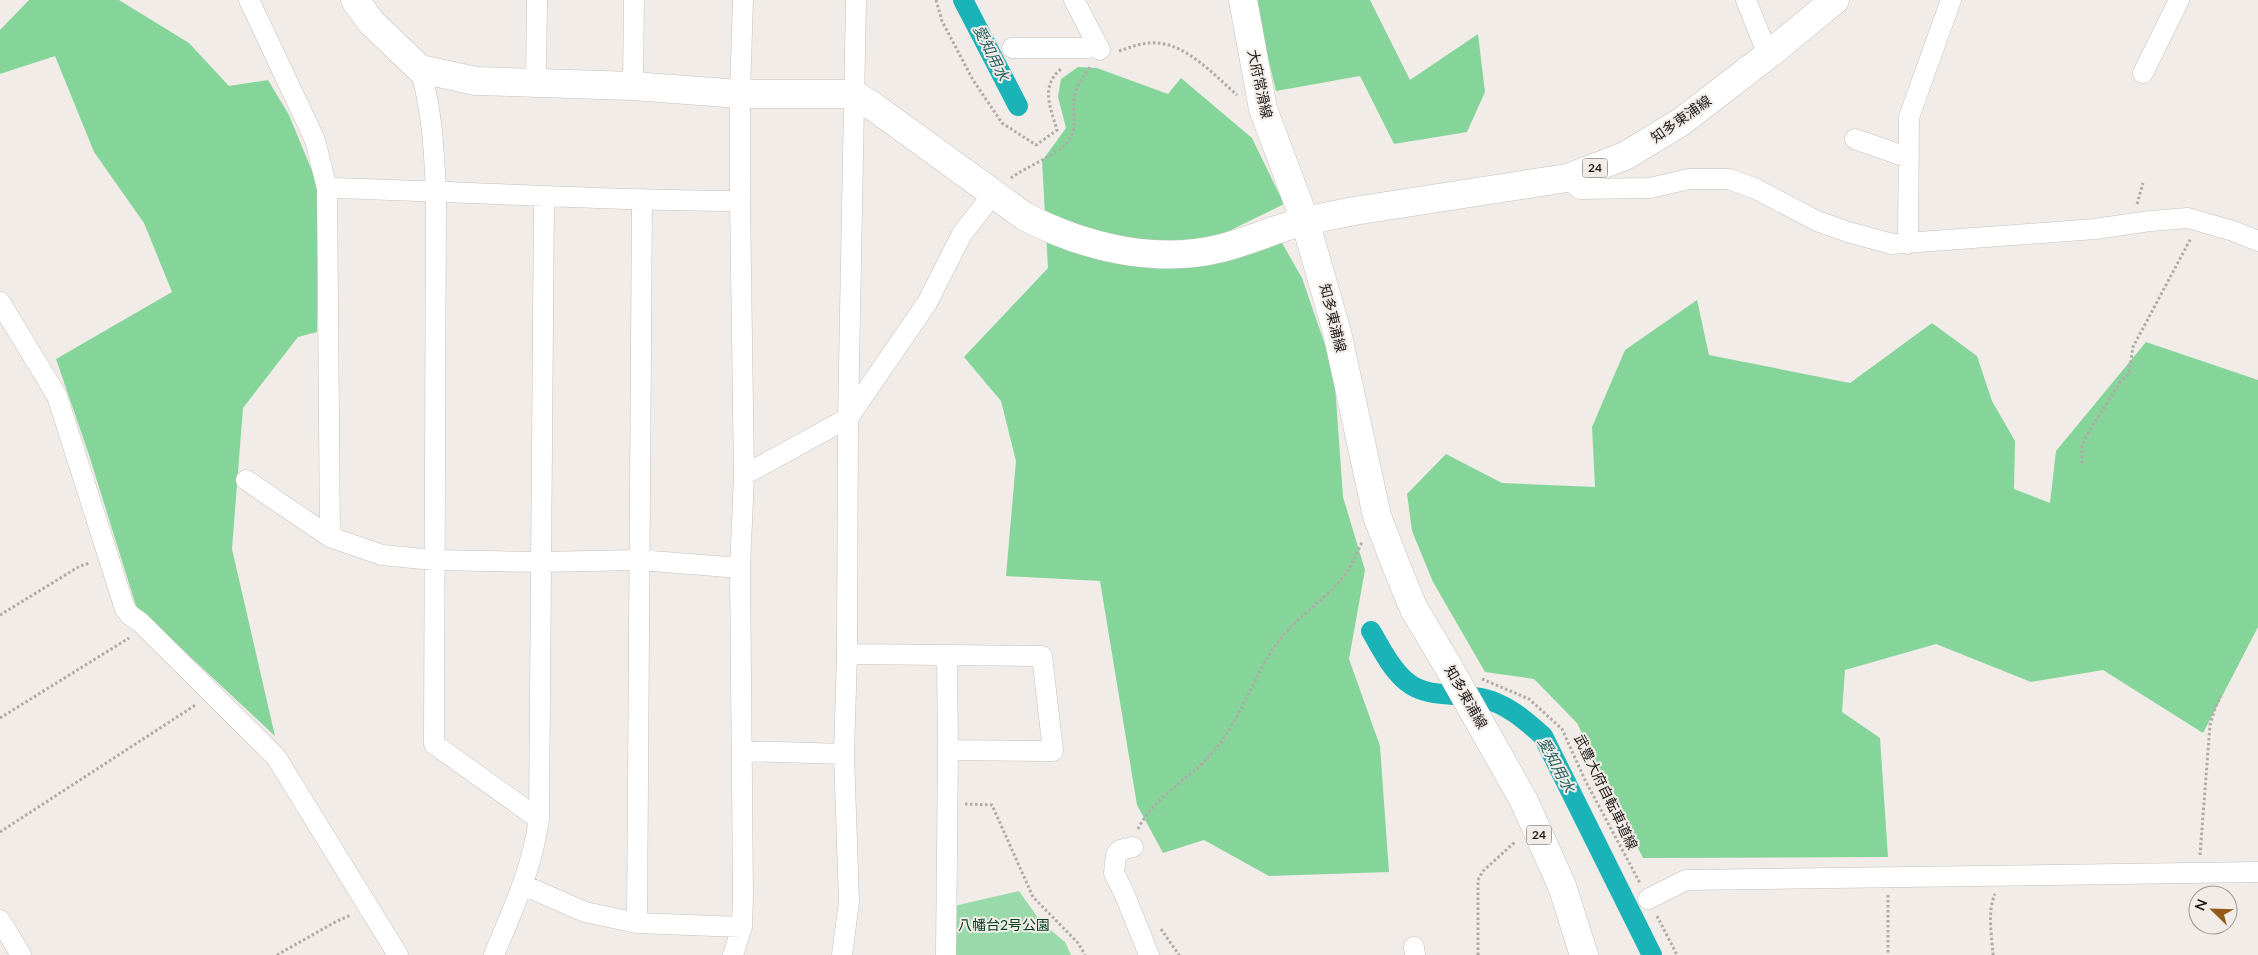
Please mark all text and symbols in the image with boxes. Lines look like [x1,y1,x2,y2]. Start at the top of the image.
water label: 愛知用水 [970,22,1014,85]
street label: 大府常滑線 [1245,48,1276,120]
street label: 知多東浦線 [1647,92,1714,146]
road number: 24 [1582,158,1608,178]
street label: 知多東浦線 [1317,282,1350,354]
street label: 知多東浦線 [1442,662,1491,731]
street label: 武豊大府自転車道線 [1571,731,1642,852]
water label: 愛知用水 [1535,734,1580,797]
road number: 24 [1526,826,1552,844]
north arrow [2188,885,2238,935]
text: N [2191,896,2211,913]
park label: 八幡台2号公園 [958,916,1050,933]

